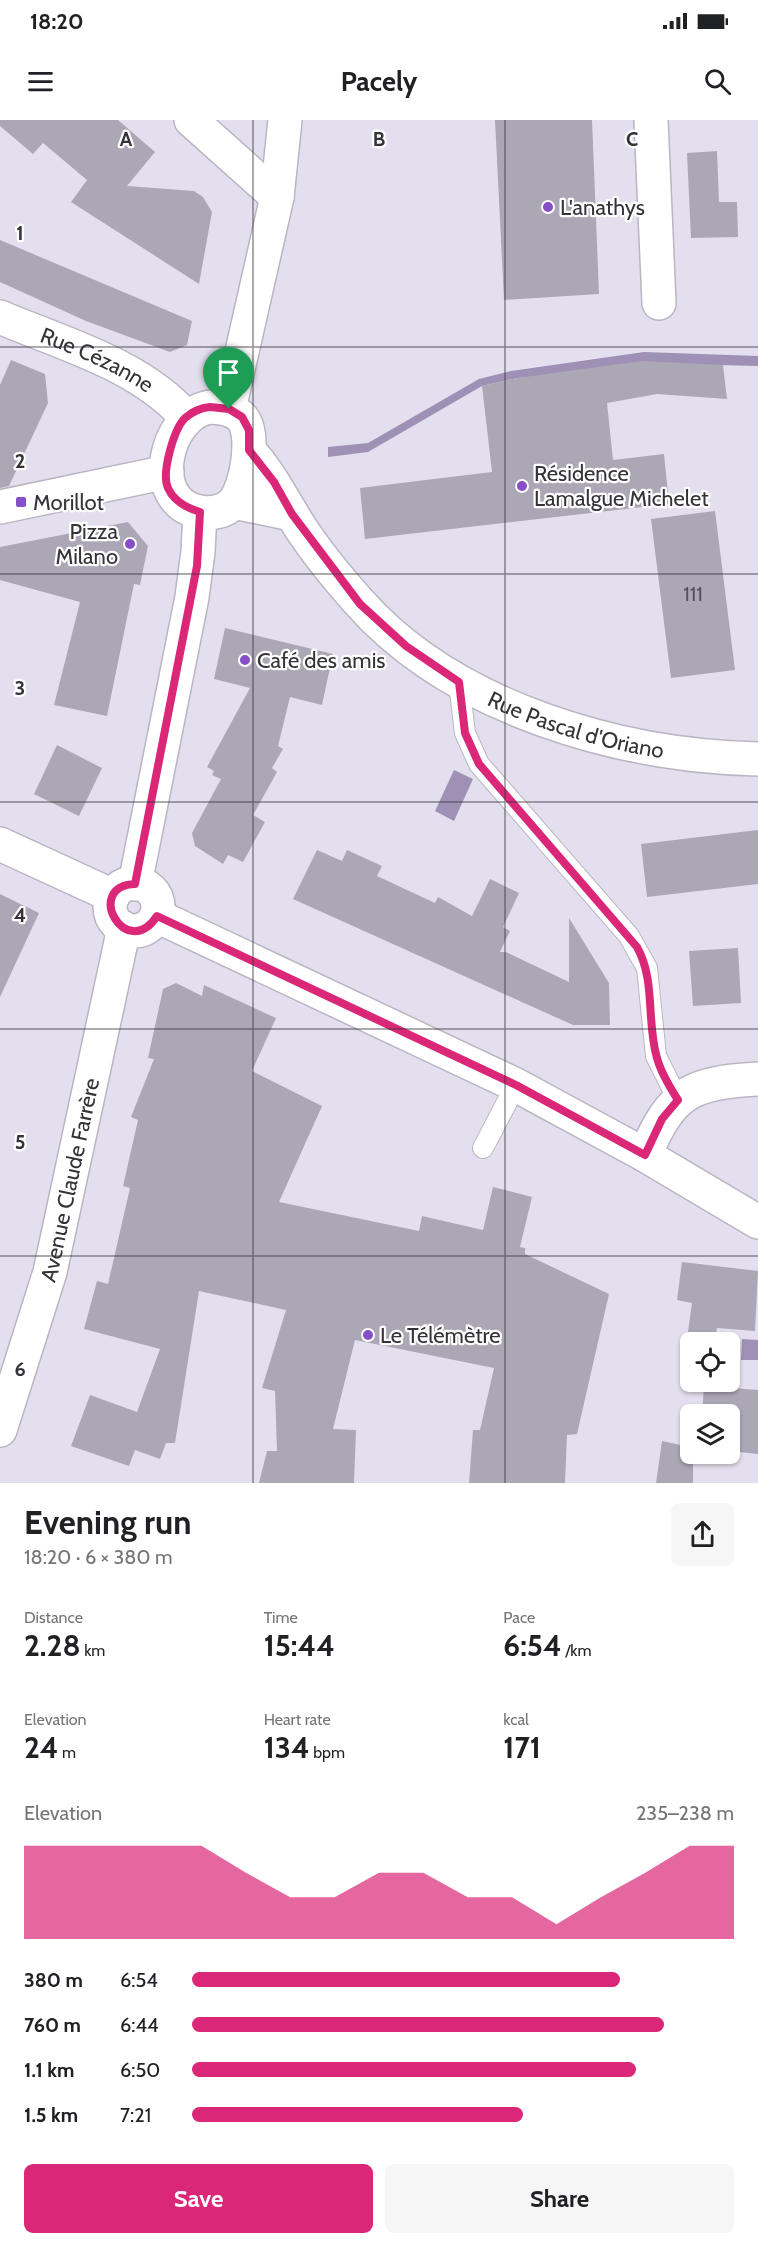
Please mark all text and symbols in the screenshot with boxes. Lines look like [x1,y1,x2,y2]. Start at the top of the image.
text: 18:20 [30,8,83,35]
icon: menu [24,65,57,98]
text: Pacely [341,65,417,98]
icon: search [701,65,734,98]
text: A [120,127,133,151]
text: B [373,127,385,151]
text: C [626,127,638,151]
place label: L'anathys [560,194,645,221]
marker: L'anathys [541,200,555,214]
text: 1 [16,221,24,245]
street label: Rue Cézanne [37,322,159,398]
pin [203,347,254,409]
icon: arrive [212,356,245,389]
text: 2 [15,449,25,473]
place label: Résidence Lamalgue Michelet [534,460,709,512]
marker: Résidence Lamalgue Michelet [515,479,529,493]
place label: Morillot [33,489,105,516]
marker: Morillot [14,495,28,509]
place label: Pizza Milano [56,518,118,570]
marker: Pizza Milano [123,537,137,551]
house number: 111 [683,582,703,606]
place label: Café des amis [257,647,385,674]
marker: Café des amis [238,653,252,667]
text: 3 [15,676,25,700]
street label: Rue Pascal d'Oriano [483,686,666,764]
text: 4 [14,903,26,927]
street label: Avenue Claude Farrère [35,1076,105,1285]
text: 5 [15,1130,25,1154]
place label: Le Télémètre [380,1322,501,1349]
marker: Le Télémètre [361,1328,375,1342]
map controls [680,1332,740,1464]
button: locate [680,1332,740,1392]
text: 6 [14,1357,26,1381]
button: layers [680,1404,740,1464]
text: Evening run [24,1502,191,1542]
button: share [671,1503,734,1566]
text: 18:20 · 6 × 380 m [24,1545,172,1569]
text: Distance [24,1608,83,1627]
text: Time [264,1608,298,1627]
text: Pace [503,1608,535,1627]
text: 2.28 [24,1627,81,1664]
text: 15:44 [264,1627,335,1664]
text: 6:54 [503,1627,562,1664]
text: km [81,1641,105,1660]
text: /km [562,1641,592,1660]
text: Elevation [24,1710,87,1729]
text: Heart rate [264,1710,331,1729]
text: kcal [503,1710,529,1729]
text: 24 [24,1729,59,1766]
text: 134 [264,1729,310,1766]
text: 171 [503,1729,541,1766]
text: m [59,1743,76,1762]
text: bpm [310,1743,345,1762]
text: Elevation [24,1801,102,1825]
text: 235–238 m [636,1801,734,1825]
text: 380 m [24,1968,83,1992]
text: 6:54 [120,1968,158,1992]
text: 760 m [24,2013,81,2037]
text: 6:44 [120,2013,159,2037]
text: 1.1 km [24,2058,74,2082]
text: 6:50 [120,2058,160,2082]
text: 1.5 km [24,2103,78,2127]
text: 7:21 [120,2103,151,2127]
button: Save [24,2164,373,2233]
button: Share [385,2164,734,2233]

